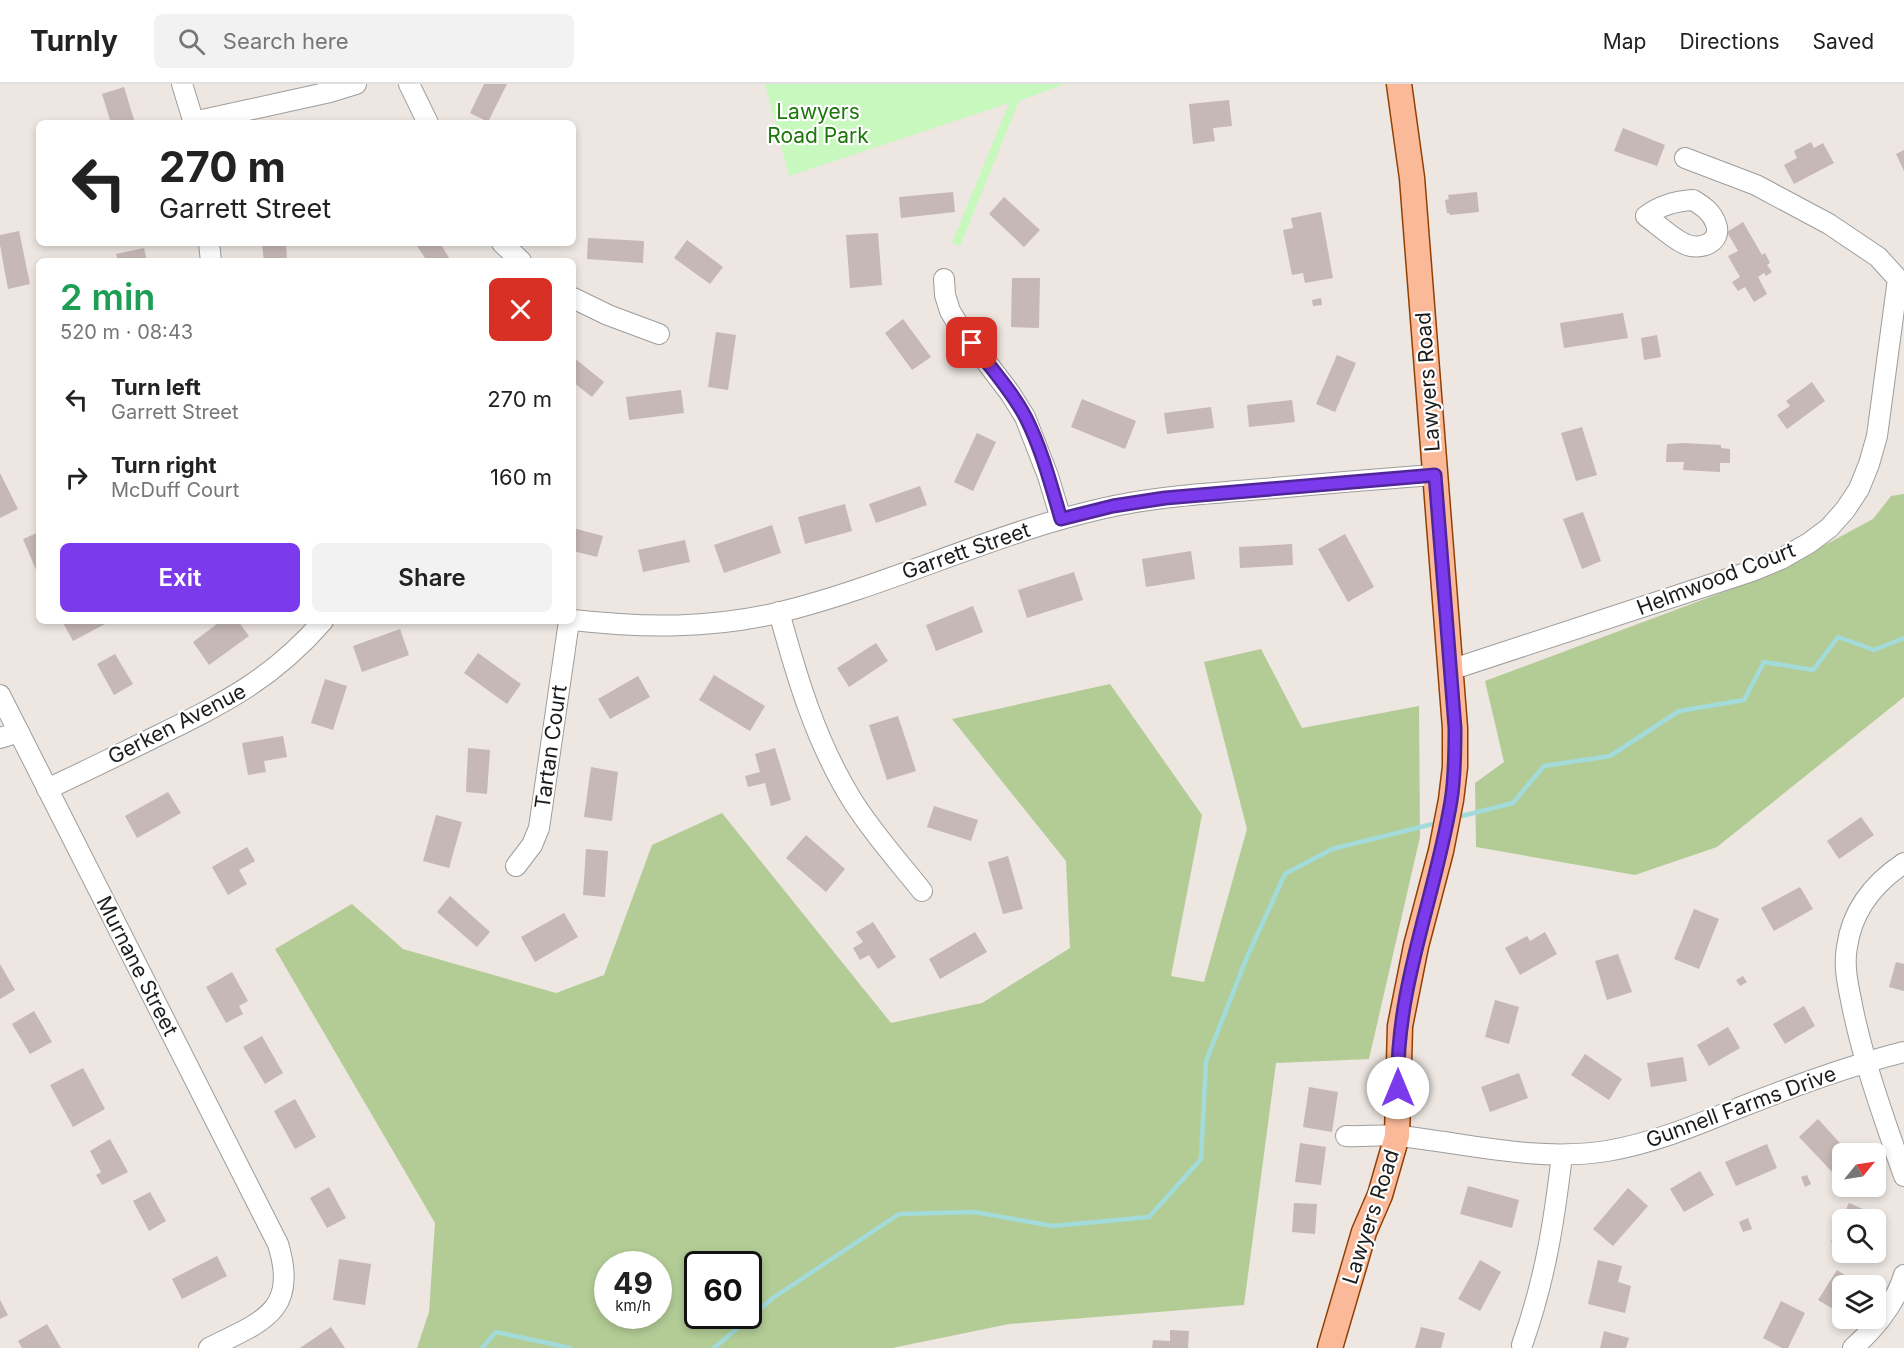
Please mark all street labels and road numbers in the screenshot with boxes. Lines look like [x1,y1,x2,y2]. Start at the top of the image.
street label: Lawyers Road [1410,311,1445,453]
street label: Garrett Street [898,517,1033,584]
street label: Helmwood Court [1633,537,1799,620]
street label: Gerken Avenue [104,678,250,769]
street label: Tartan Court [529,683,572,810]
street label: Murnane Street [91,892,184,1040]
street label: Gunnell Farms Drive [1642,1060,1839,1153]
street label: Lawyers Road [1337,1146,1404,1287]

